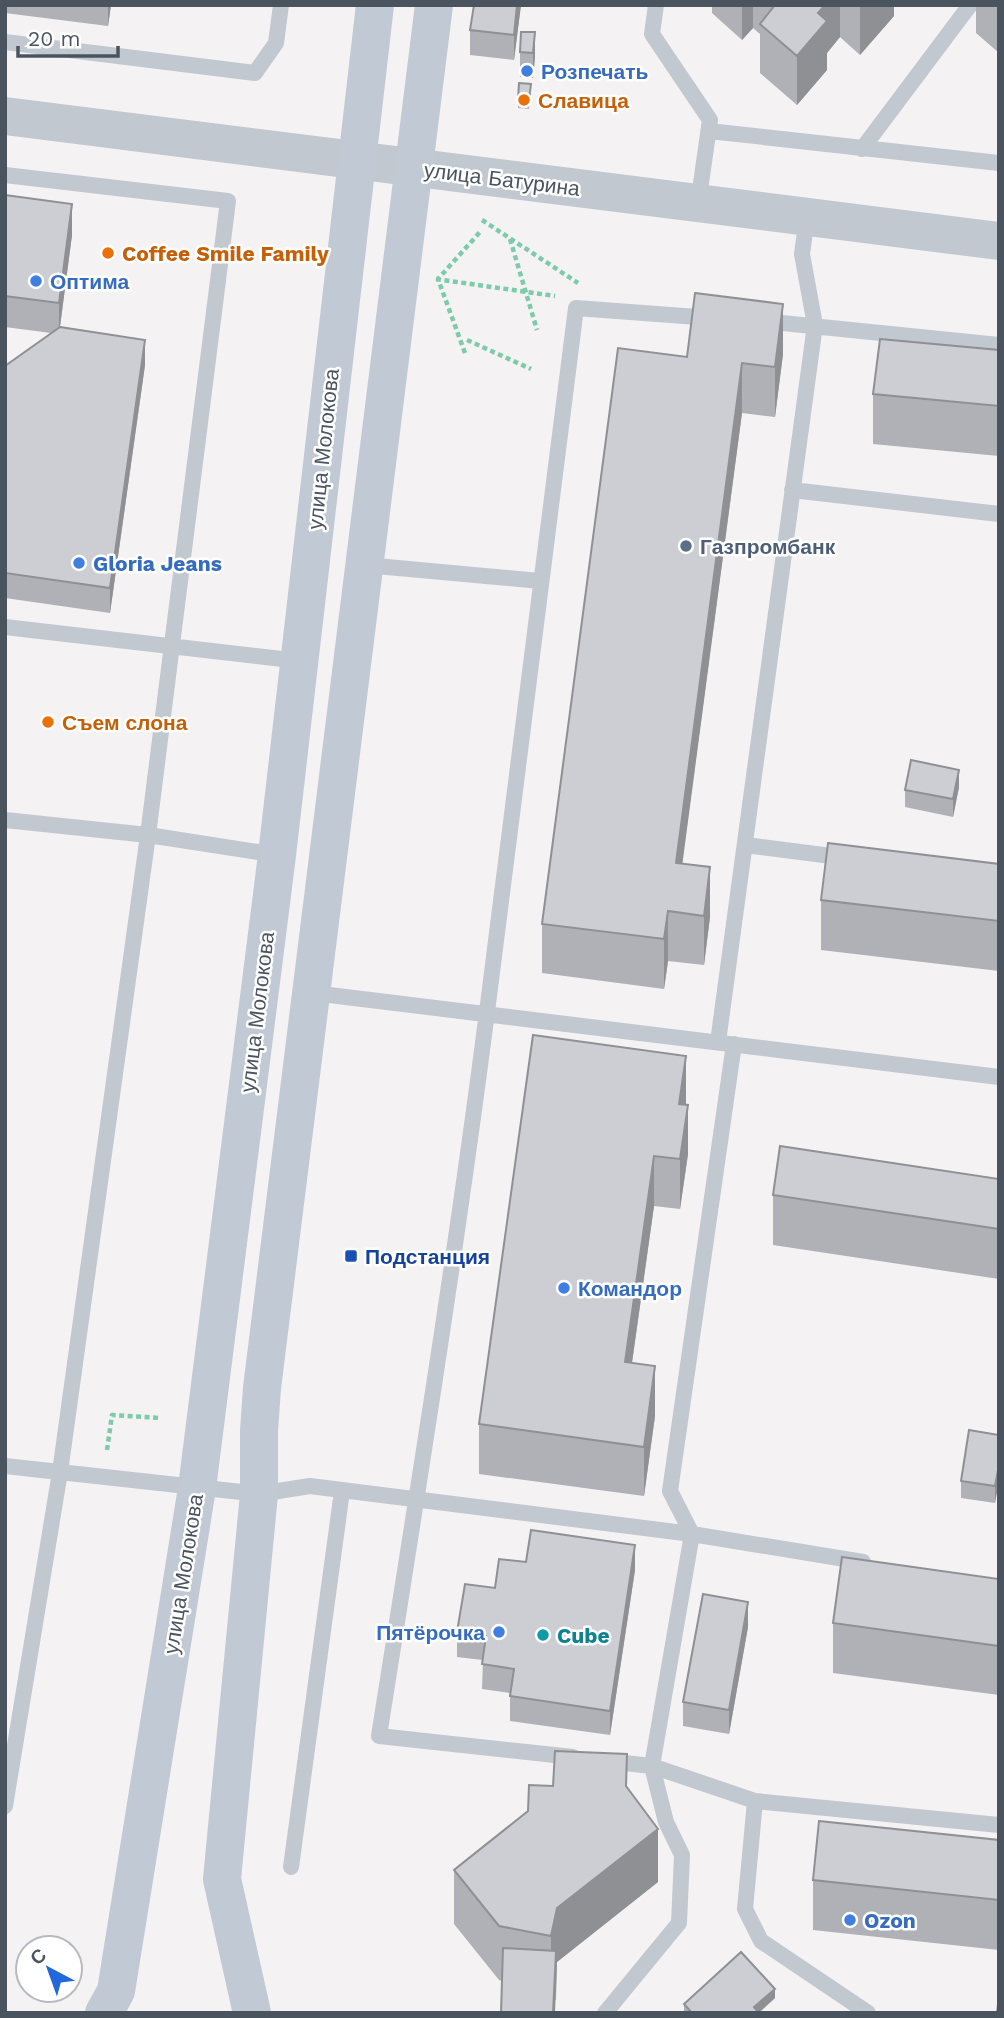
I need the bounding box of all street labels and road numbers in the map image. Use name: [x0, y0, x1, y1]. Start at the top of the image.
street label: улица Батурина: [423, 157, 582, 201]
street label: улица Молокова: [302, 367, 344, 531]
street label: улица Молокова: [235, 930, 279, 1094]
street label: улица Молокова: [158, 1492, 208, 1656]

